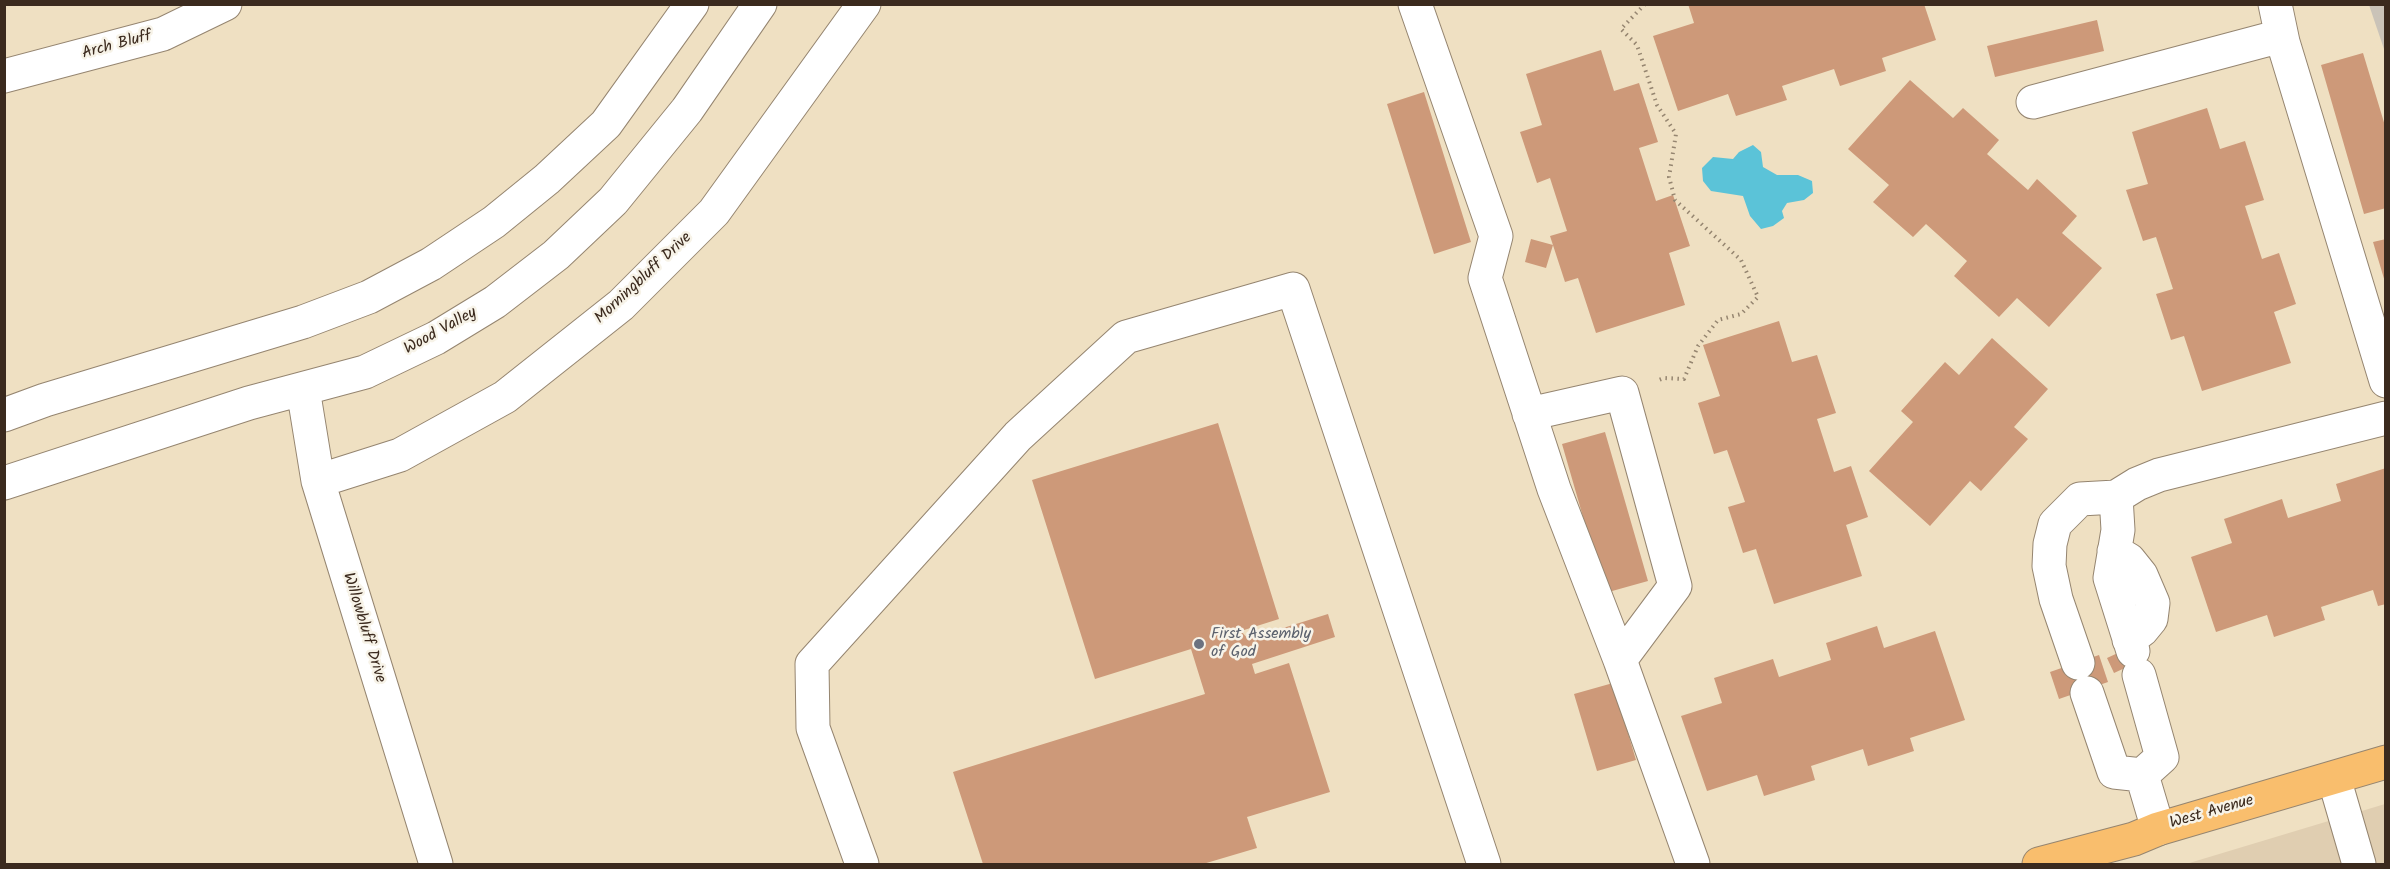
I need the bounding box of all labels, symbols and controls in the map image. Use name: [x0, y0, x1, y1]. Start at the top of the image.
street label: Arch Bluff: [80, 28, 154, 64]
street label: Morningbluff Drive: [592, 229, 696, 329]
street label: Wood Valley: [401, 304, 481, 360]
street label: Willowbluff Drive: [337, 571, 389, 685]
place label: First Assembly of God: [1211, 625, 1311, 663]
marker: First Assembly of God: [1192, 637, 1206, 651]
street label: West Avenue: [2168, 792, 2256, 834]

